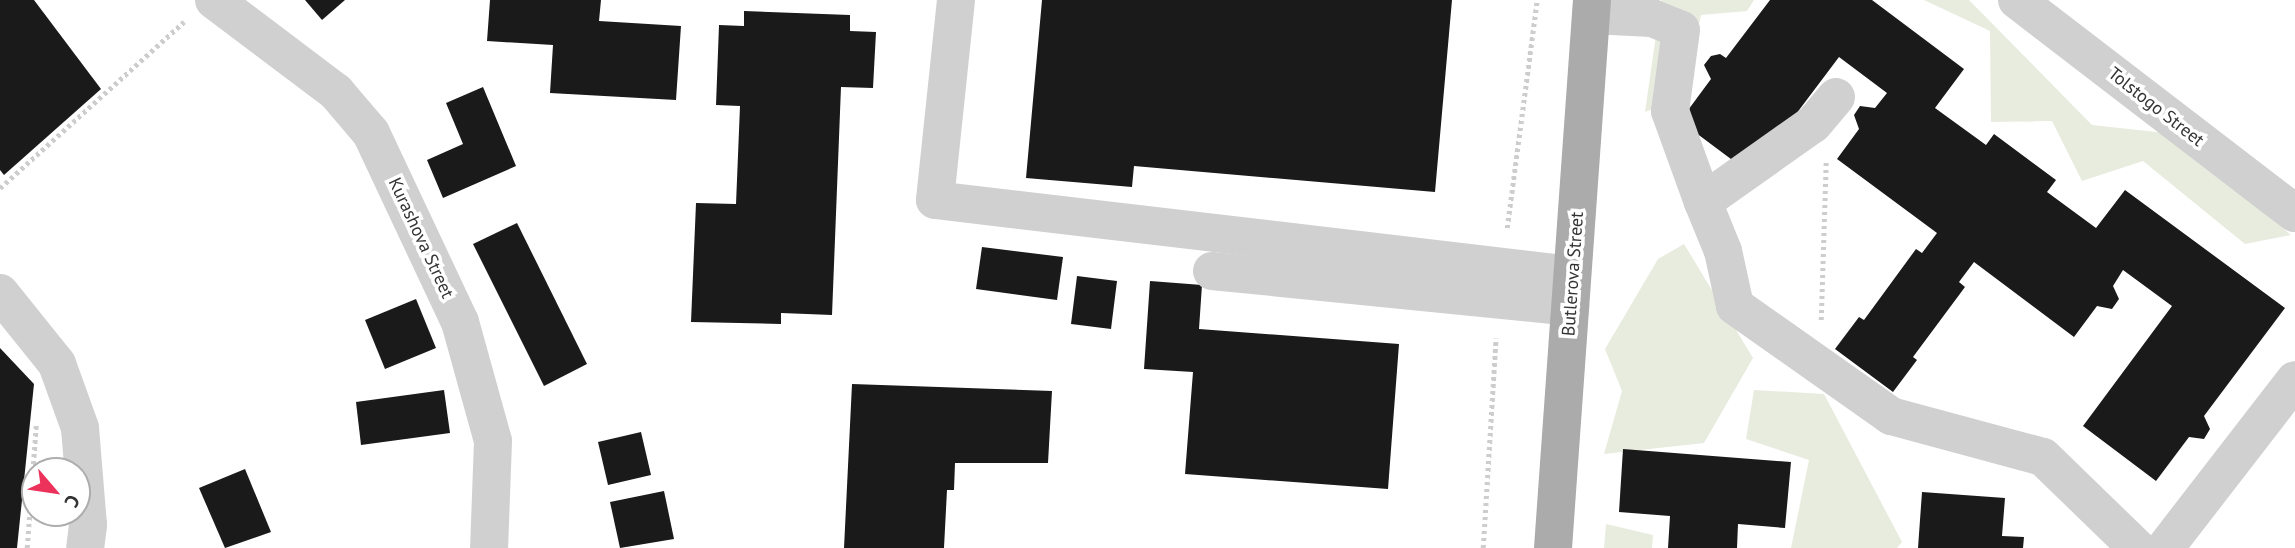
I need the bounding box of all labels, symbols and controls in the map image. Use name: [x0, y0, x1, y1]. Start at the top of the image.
street label: Tolstogo Street: [2104, 63, 2208, 151]
street label: Kurashova Street: [384, 174, 458, 302]
street label: Butlerova Street: [1558, 211, 1588, 337]
north arrow: [21, 457, 91, 527]
text: С: [60, 491, 86, 512]

